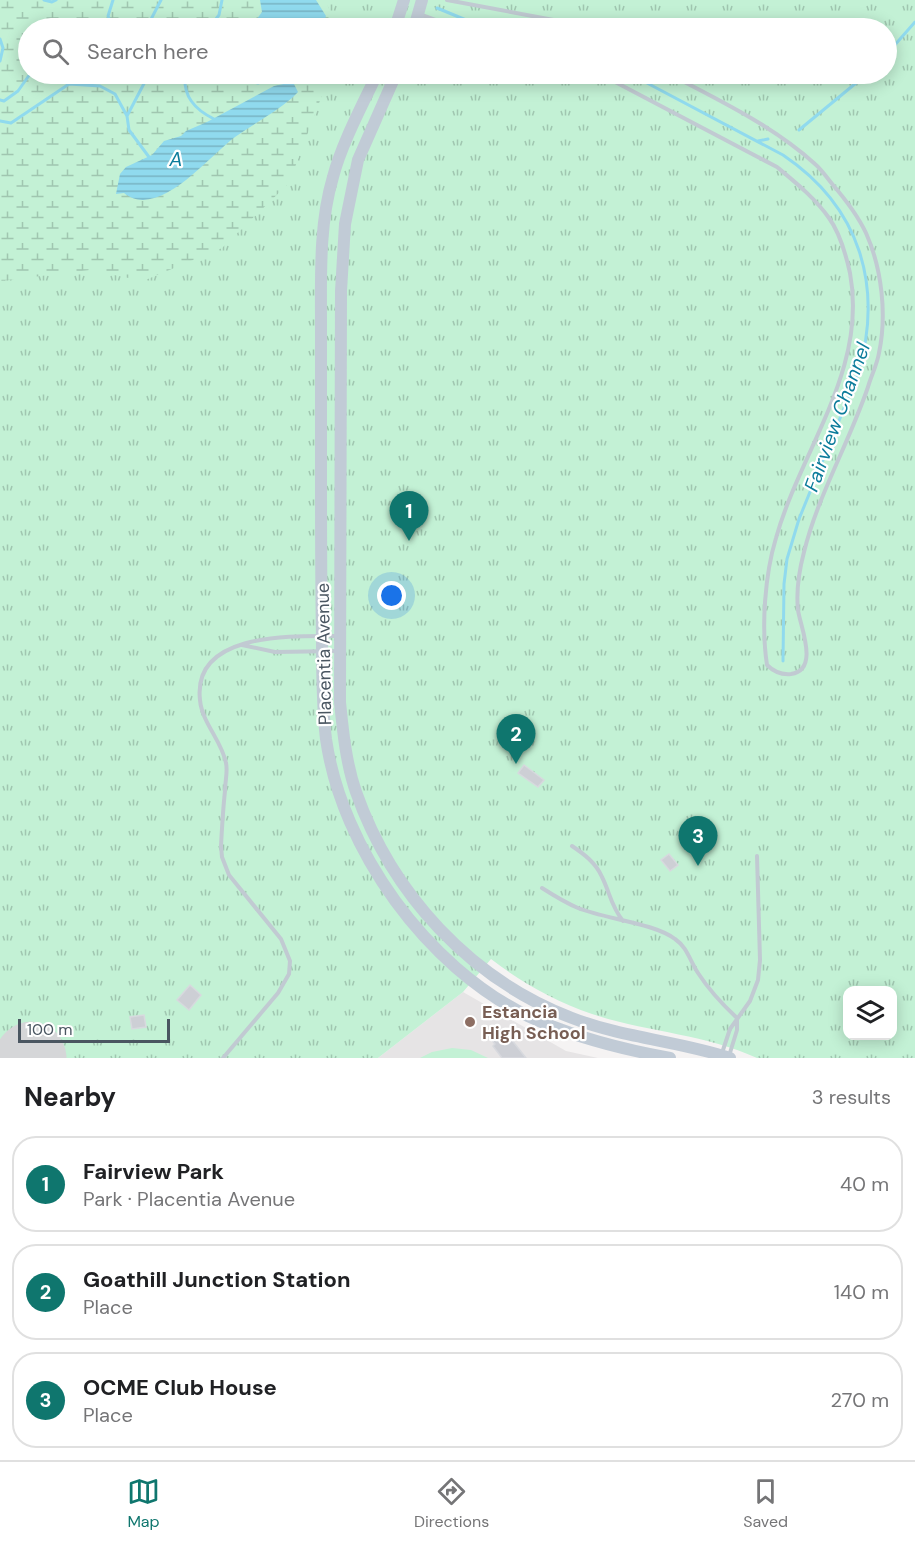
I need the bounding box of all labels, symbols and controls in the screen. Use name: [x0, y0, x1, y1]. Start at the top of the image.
search box: [18, 18, 897, 84]
icon: search: [39, 35, 72, 68]
text: Search here: [87, 37, 208, 66]
water label: A: [168, 146, 183, 172]
water label: Fairview Channel: [798, 338, 876, 495]
pin: 1: [390, 492, 428, 541]
your location: [377, 581, 406, 610]
street label: Placentia Avenue: [311, 583, 337, 725]
pin: 2: [496, 714, 536, 764]
pin: 3: [678, 816, 718, 866]
map controls: [843, 986, 897, 1040]
button: layers: [843, 986, 897, 1040]
place label: Estancia High School: [482, 1000, 586, 1045]
marker: Estancia High School: [463, 1015, 477, 1029]
scale bar: [18, 1016, 170, 1044]
text: 100 m: [27, 1019, 72, 1040]
text: Nearby: [24, 1080, 116, 1114]
text: 3 results: [812, 1084, 891, 1110]
text: Fairview Park: [83, 1157, 224, 1186]
text: 1: [42, 1171, 49, 1197]
text: 40 m: [840, 1171, 889, 1197]
text: Park · Placentia Avenue: [83, 1186, 295, 1212]
text: Goathill Junction Station: [83, 1265, 350, 1294]
text: 2: [40, 1279, 51, 1305]
text: 140 m: [834, 1279, 889, 1305]
text: Place: [83, 1294, 133, 1320]
text: OCME Club House: [83, 1373, 277, 1402]
text: 3: [39, 1387, 52, 1413]
text: 270 m: [831, 1387, 889, 1413]
text: Place: [83, 1402, 133, 1428]
tab: Map: [127, 1475, 160, 1532]
tab: Directions: [414, 1475, 489, 1532]
tab: Saved: [743, 1475, 788, 1532]

